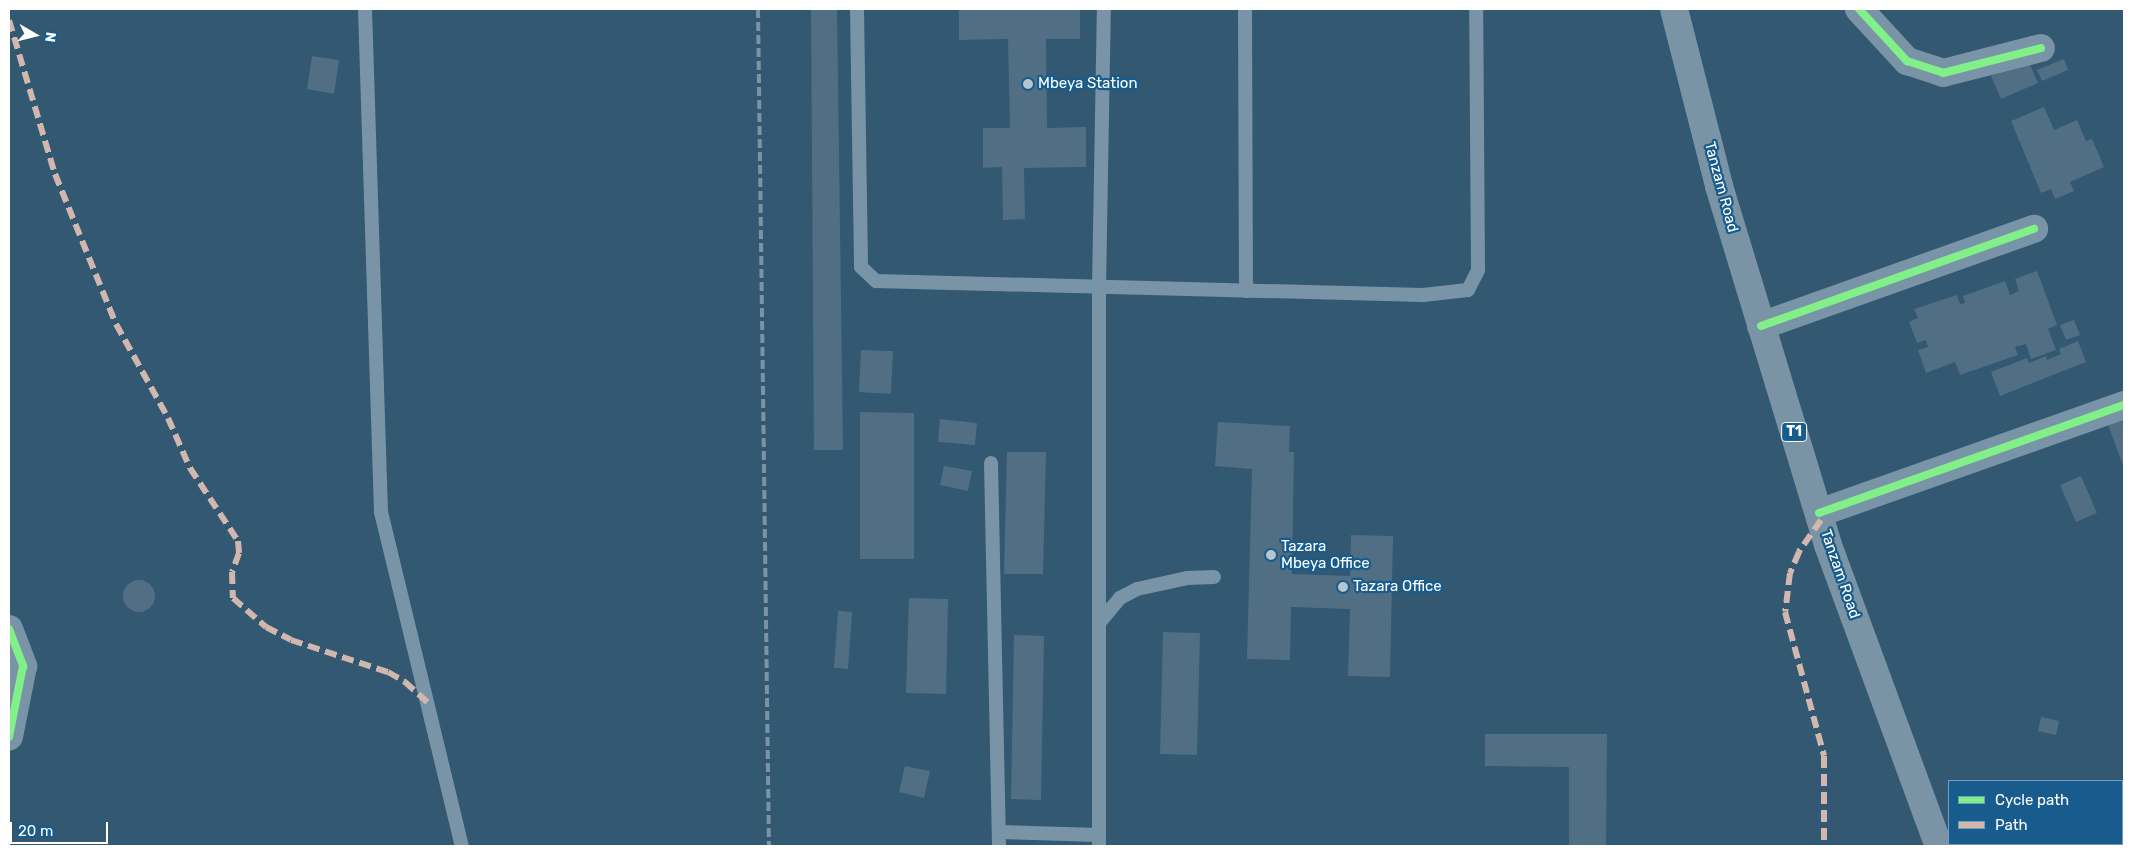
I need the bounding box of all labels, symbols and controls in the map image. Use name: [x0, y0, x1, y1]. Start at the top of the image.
north arrow: [10, 10, 60, 60]
text: N: [41, 31, 59, 43]
place label: Mbeya Station: [1038, 75, 1137, 93]
marker: Mbeya Station: [1022, 78, 1034, 90]
street label: Tanzam Road: [1700, 140, 1742, 234]
road number: T1: [1780, 421, 1808, 444]
street label: Tanzam Road: [1816, 527, 1864, 621]
place label: Tazara Mbeya Office: [1281, 537, 1370, 572]
marker: Tazara Mbeya Office: [1265, 549, 1277, 561]
place label: Tazara Office: [1353, 578, 1442, 596]
marker: Tazara Office: [1337, 581, 1349, 593]
legend: [1948, 780, 2123, 845]
text: Cycle path: [1995, 791, 2069, 809]
scale bar: [12, 812, 110, 844]
text: Path: [1995, 816, 2028, 834]
text: 20 m: [18, 822, 53, 840]

